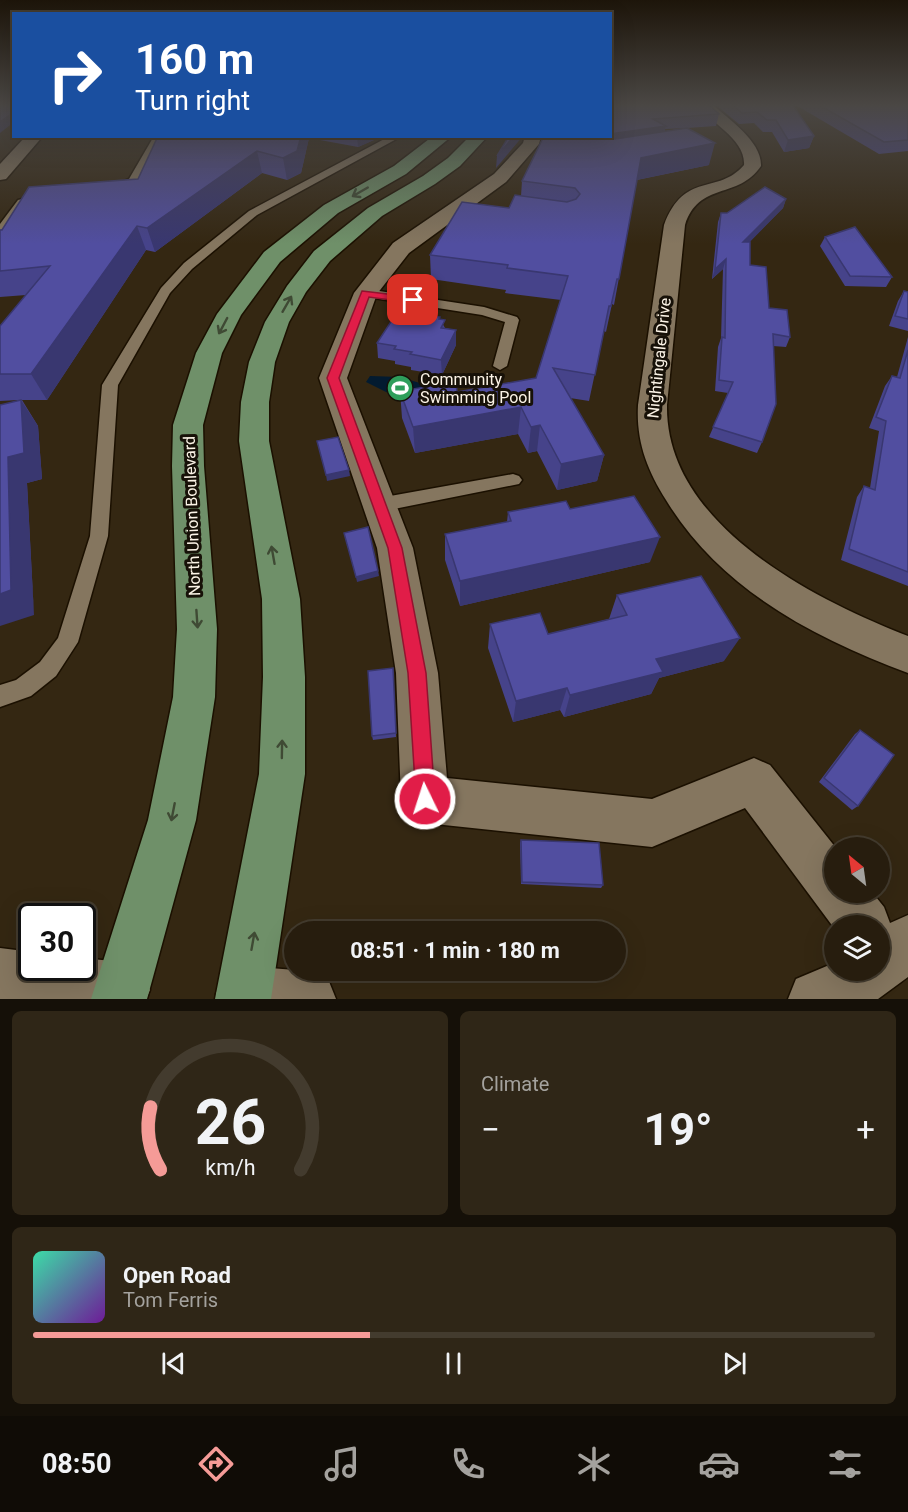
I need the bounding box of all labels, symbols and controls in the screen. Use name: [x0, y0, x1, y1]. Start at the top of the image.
text: 160 m: [135, 35, 254, 84]
icon: right: [36, 36, 114, 114]
text: Turn right: [135, 85, 250, 117]
one-way arrow: [352, 187, 370, 198]
pin: [387, 274, 438, 325]
icon: arrive: [396, 283, 429, 316]
one-way arrow: [281, 296, 293, 313]
street label: Nightingale Drive: [643, 297, 675, 419]
one-way arrow: [217, 317, 229, 334]
place label: Community Swimming Pool: [420, 370, 531, 407]
sports icon: Community Swimming Pool: [385, 373, 415, 403]
street label: North Union Boulevard: [180, 436, 204, 596]
one-way arrow: [267, 545, 278, 565]
one-way arrow: [191, 609, 202, 629]
one-way arrow: [277, 739, 288, 759]
position arrow: [393, 767, 457, 831]
one-way arrow: [167, 802, 178, 822]
north arrow: [824, 837, 890, 903]
map controls: [824, 837, 890, 981]
speed limit sign: 30: [18, 903, 96, 981]
button: layers: [824, 915, 890, 981]
one-way arrow: [248, 932, 259, 952]
text: 08:51 · 1 min · 180 m: [350, 938, 560, 963]
text: Climate: [481, 1072, 549, 1096]
text: 26: [194, 1086, 266, 1159]
text: 19°: [643, 1103, 713, 1156]
text: −: [481, 1110, 500, 1149]
text: +: [856, 1110, 875, 1149]
text: km/h: [205, 1155, 255, 1180]
text: Open Road: [123, 1263, 231, 1288]
text: Tom Ferris: [123, 1288, 218, 1312]
icon: previous: [157, 1347, 190, 1380]
icon: pause: [437, 1347, 470, 1380]
icon: next: [718, 1347, 751, 1380]
icon: directions: [195, 1443, 237, 1485]
icon: music: [321, 1443, 363, 1485]
icon: phone: [447, 1443, 489, 1485]
icon: climate: [573, 1443, 615, 1485]
icon: car: [698, 1443, 740, 1485]
icon: filters: [824, 1443, 866, 1485]
text: 08:50: [42, 1448, 111, 1480]

